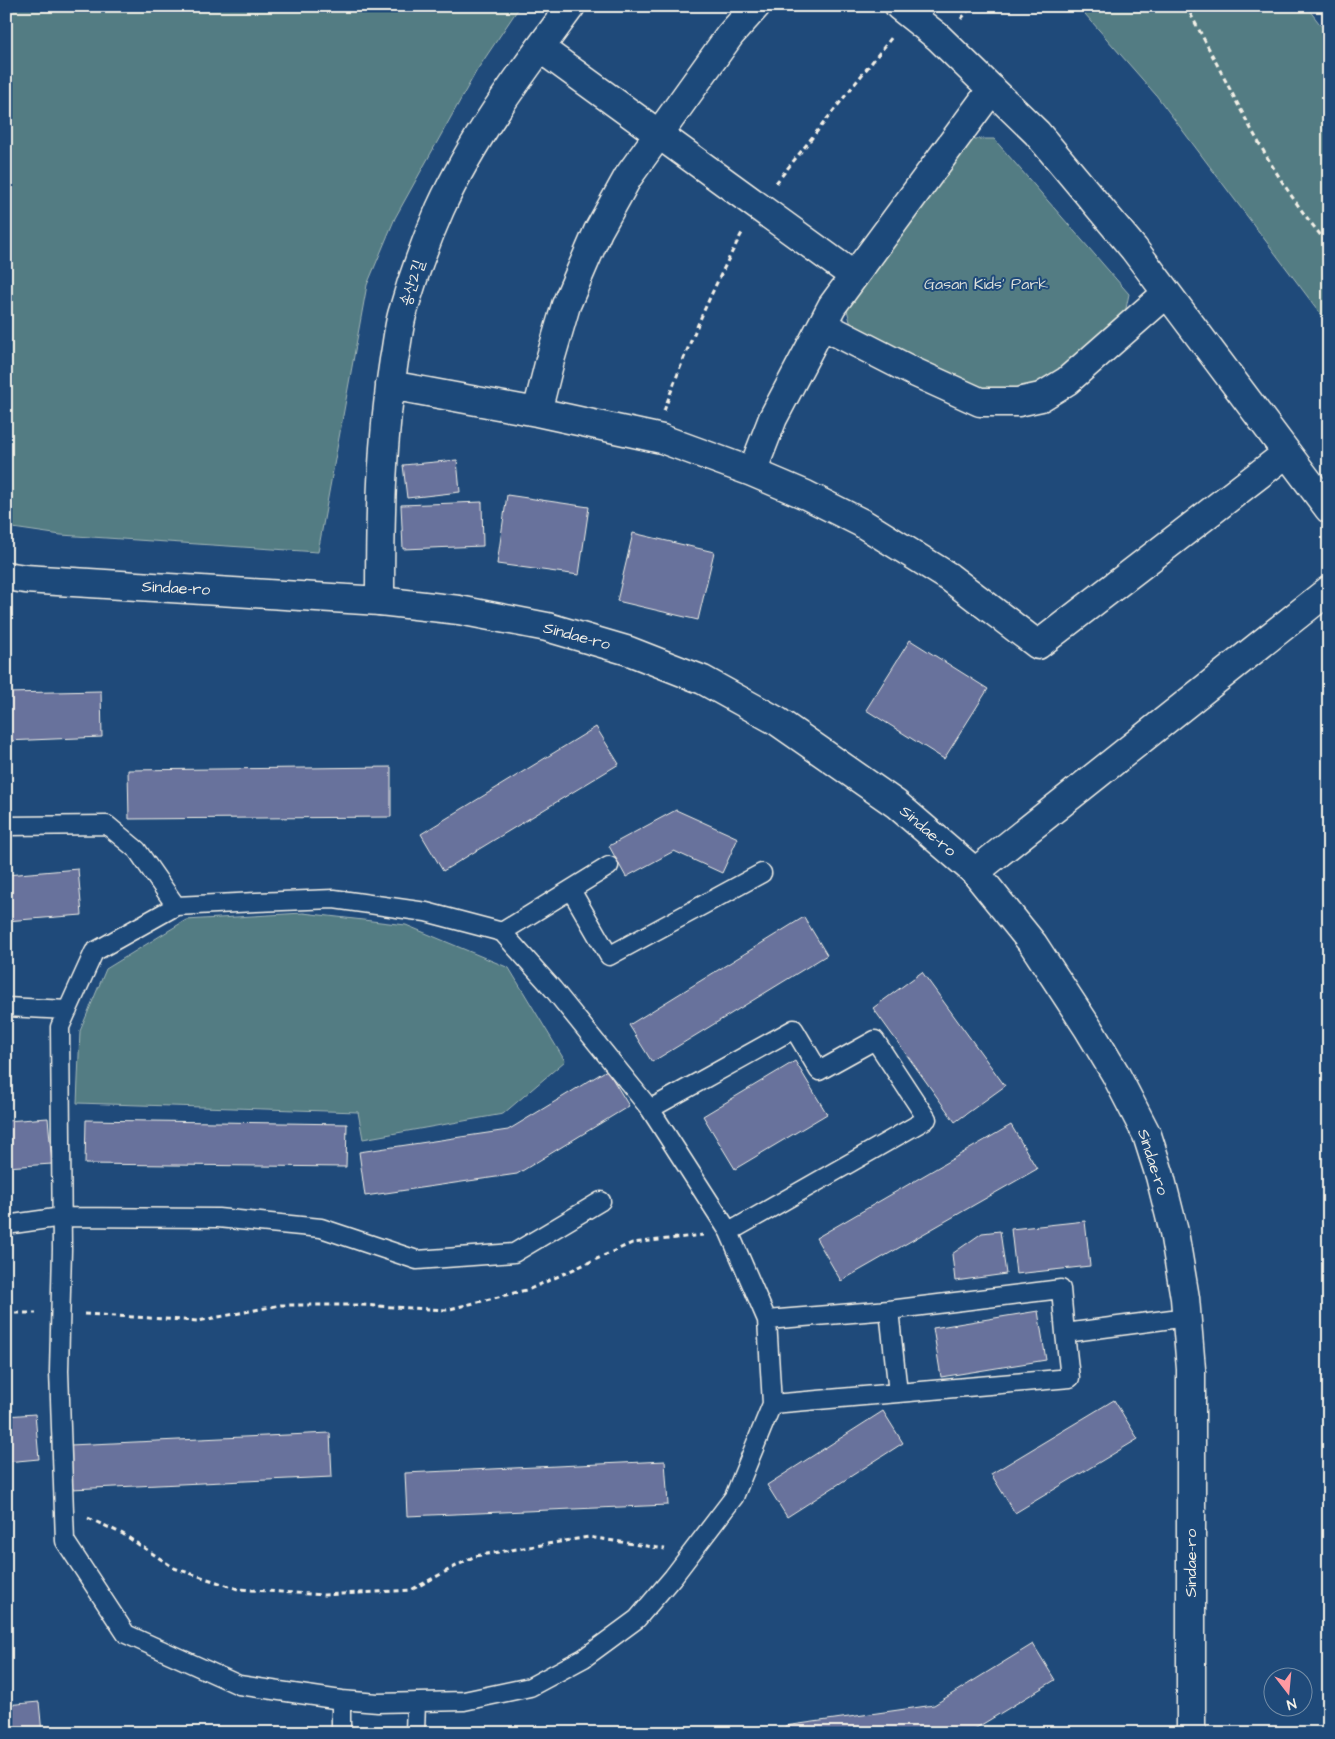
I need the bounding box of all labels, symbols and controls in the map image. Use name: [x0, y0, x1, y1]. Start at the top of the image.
street label: 송산2길: [394, 257, 430, 309]
park label: Gasan Kids' Park: [924, 273, 1048, 295]
street label: Sindae-ro: [141, 575, 211, 601]
street label: Sindae-ro: [541, 617, 613, 655]
street label: Sindae-ro: [895, 800, 961, 862]
street label: Sindae-ro: [1132, 1126, 1174, 1198]
street label: Sindae-ro: [1180, 1529, 1202, 1597]
north arrow: [1262, 1666, 1312, 1716]
text: N: [1284, 1693, 1298, 1714]

